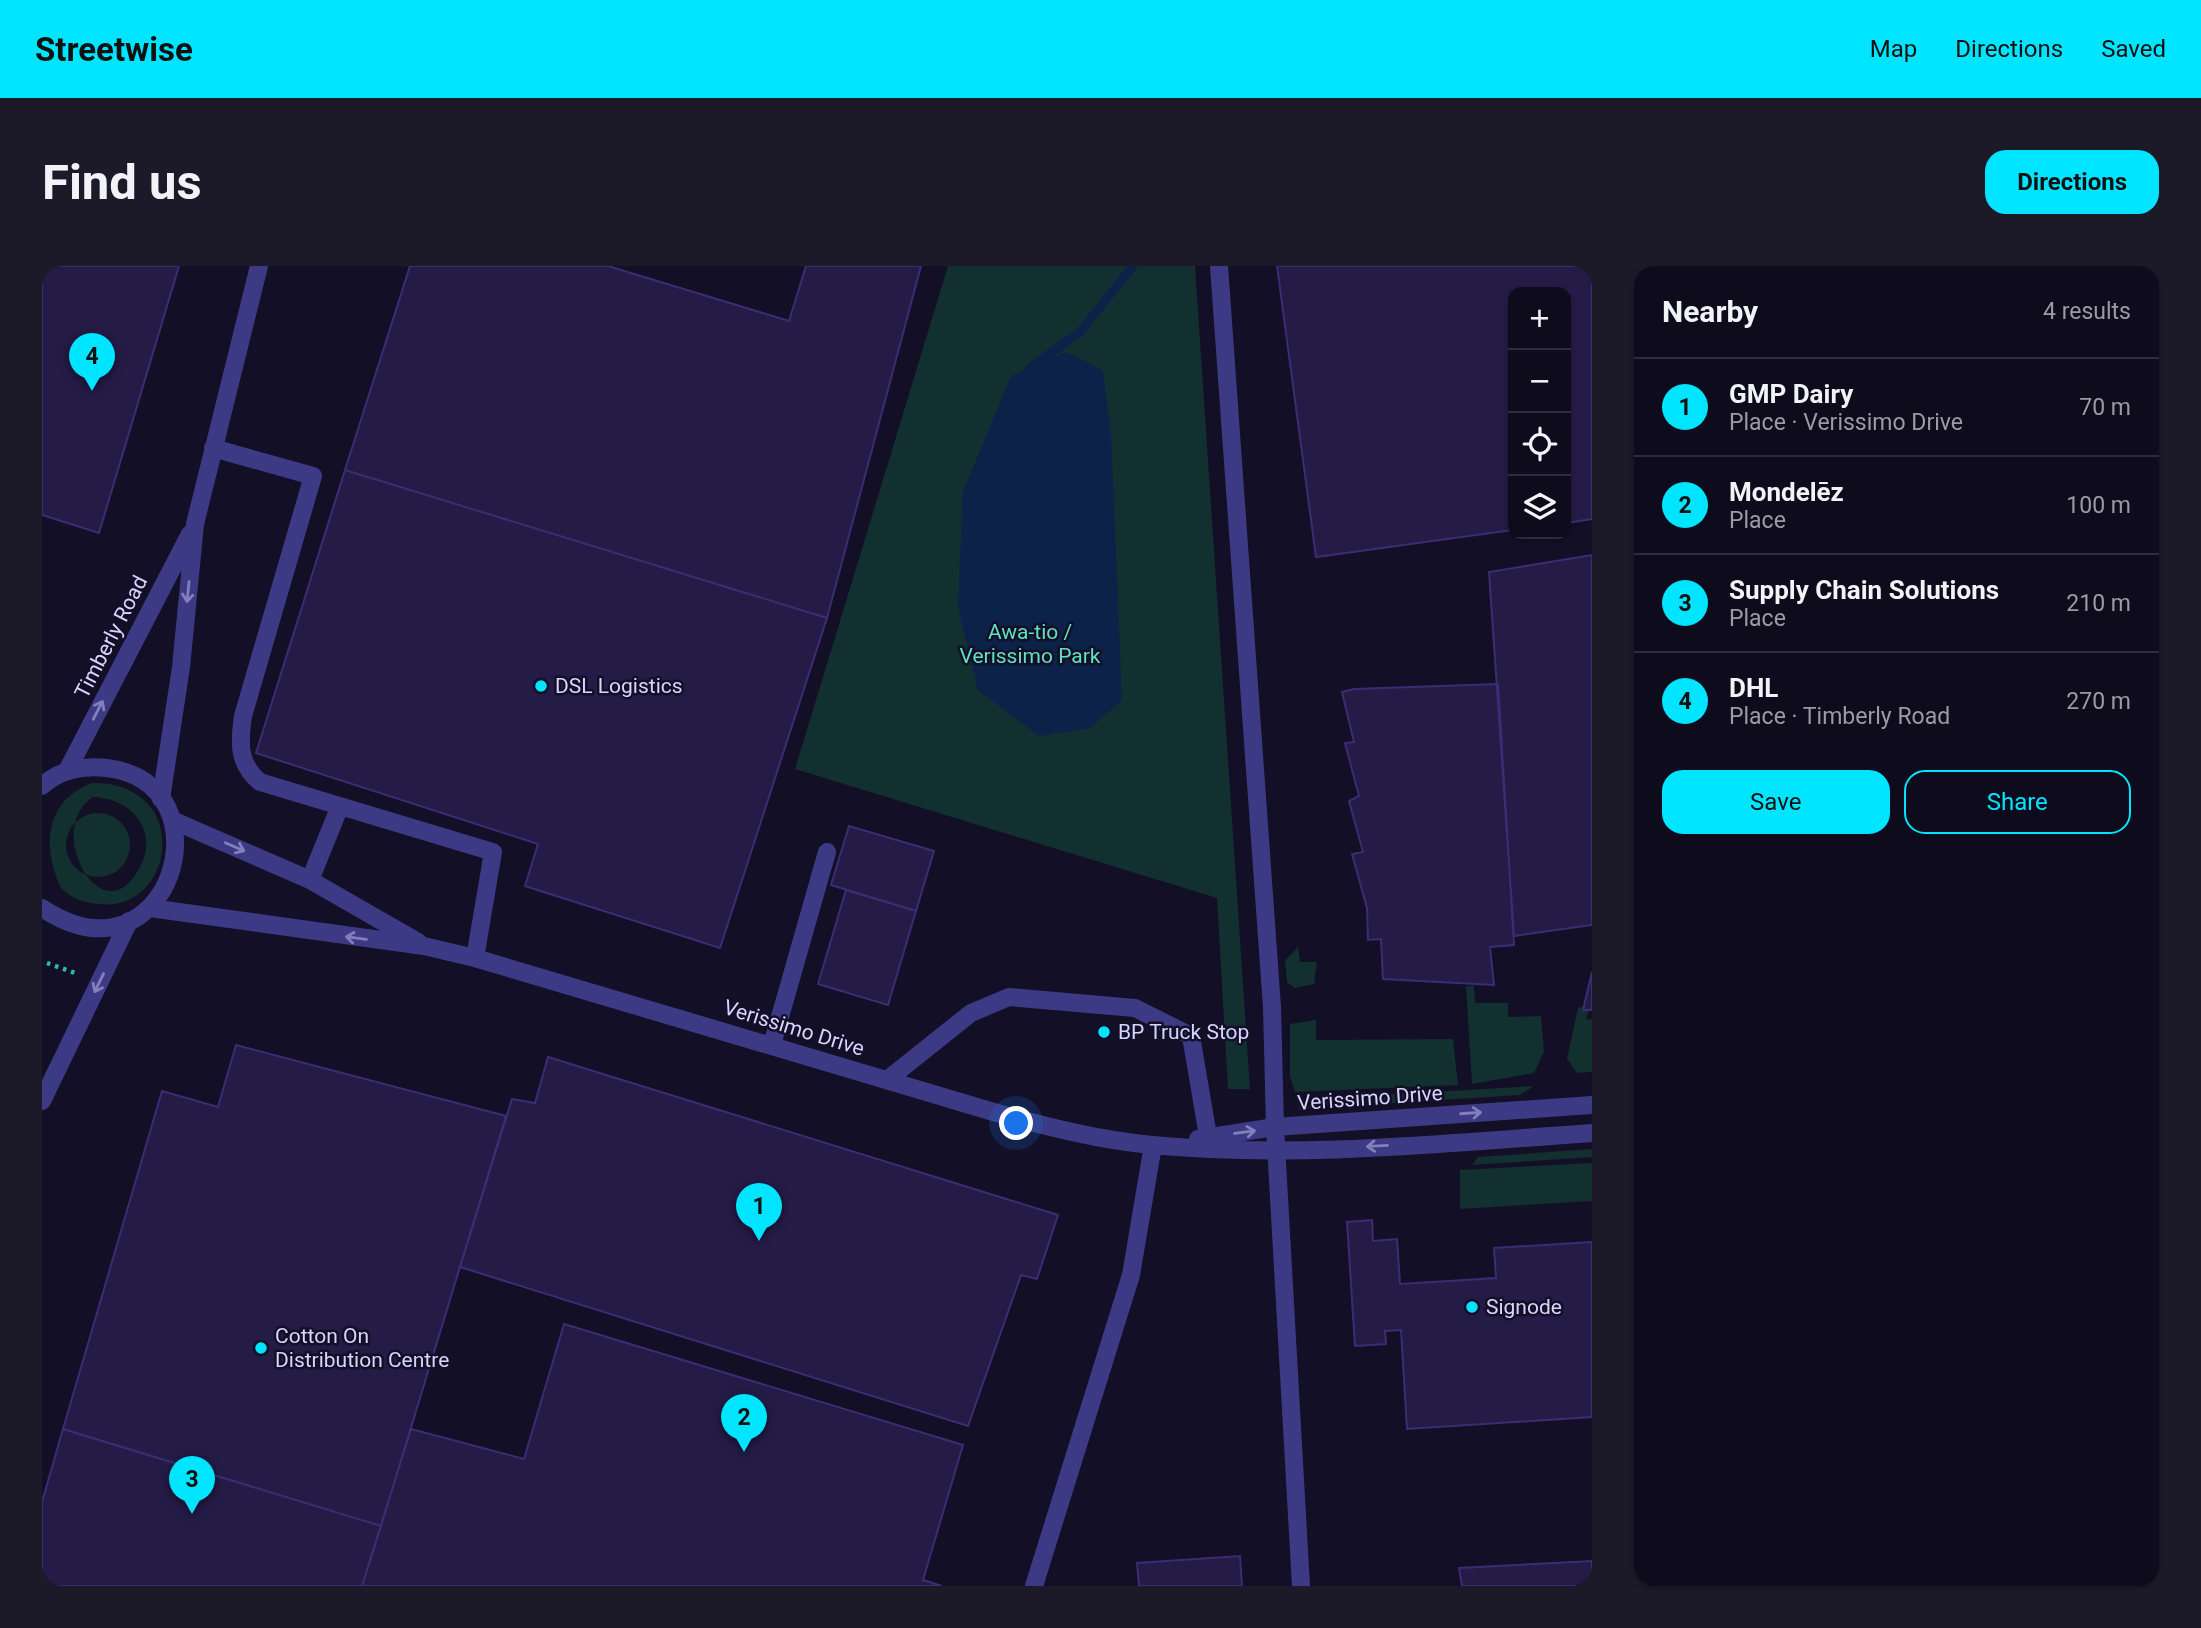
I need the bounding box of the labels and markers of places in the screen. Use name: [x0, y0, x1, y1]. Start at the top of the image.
pin: 4: [69, 333, 115, 391]
place label: DSL Logistics: [555, 674, 683, 698]
marker: DSL Logistics: [533, 678, 549, 694]
place label: BP Truck Stop: [1118, 1020, 1249, 1044]
marker: BP Truck Stop: [1096, 1024, 1112, 1040]
pin: 1: [736, 1183, 782, 1241]
place label: Signode: [1486, 1295, 1562, 1319]
marker: Signode: [1464, 1299, 1480, 1315]
place label: Cotton On Distribution Centre: [275, 1324, 449, 1372]
marker: Cotton On Distribution Centre: [253, 1340, 269, 1356]
pin: 2: [721, 1394, 767, 1452]
pin: 3: [169, 1456, 215, 1514]

